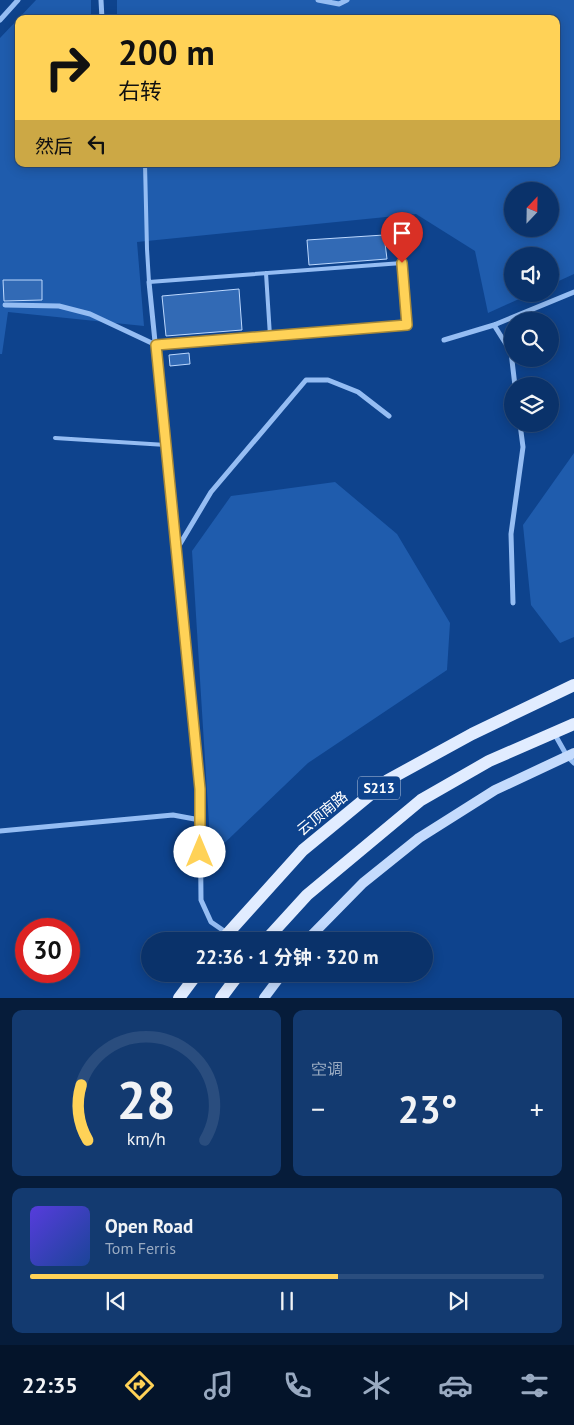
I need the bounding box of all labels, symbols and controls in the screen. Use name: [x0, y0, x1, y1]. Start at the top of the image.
text: 200 m: [118, 29, 215, 75]
icon: right: [35, 35, 100, 100]
text: 右转: [118, 77, 162, 105]
icon: left: [83, 130, 111, 158]
text: 然后: [35, 134, 73, 158]
north arrow: [504, 182, 559, 238]
map controls: [504, 182, 559, 432]
pin: [381, 212, 423, 263]
icon: arrive: [388, 219, 416, 247]
button: sound: [504, 247, 559, 302]
button: search: [504, 312, 559, 367]
button: layers: [504, 377, 559, 432]
road number: S213: [358, 776, 400, 800]
street label: 云顶南路: [293, 787, 351, 839]
position arrow: [173, 825, 225, 877]
speed limit sign: 30: [15, 918, 80, 983]
text: 22:36 · 1 分钟 · 320 m: [195, 945, 379, 969]
text: 空调: [311, 1059, 343, 1079]
text: 28: [117, 1066, 176, 1133]
text: 23°: [398, 1084, 457, 1133]
text: −: [311, 1090, 325, 1127]
text: +: [530, 1090, 544, 1127]
text: km/h: [127, 1127, 166, 1150]
text: Open Road: [105, 1214, 193, 1238]
text: Tom Ferris: [105, 1238, 176, 1258]
icon: previous: [102, 1287, 130, 1315]
icon: pause: [273, 1287, 301, 1315]
icon: next: [444, 1287, 472, 1315]
icon: directions: [122, 1368, 157, 1403]
icon: music: [201, 1368, 236, 1403]
icon: phone: [280, 1368, 315, 1403]
icon: climate: [359, 1368, 394, 1403]
icon: car: [438, 1368, 473, 1403]
icon: filters: [517, 1368, 552, 1403]
text: 22:35: [22, 1371, 78, 1399]

